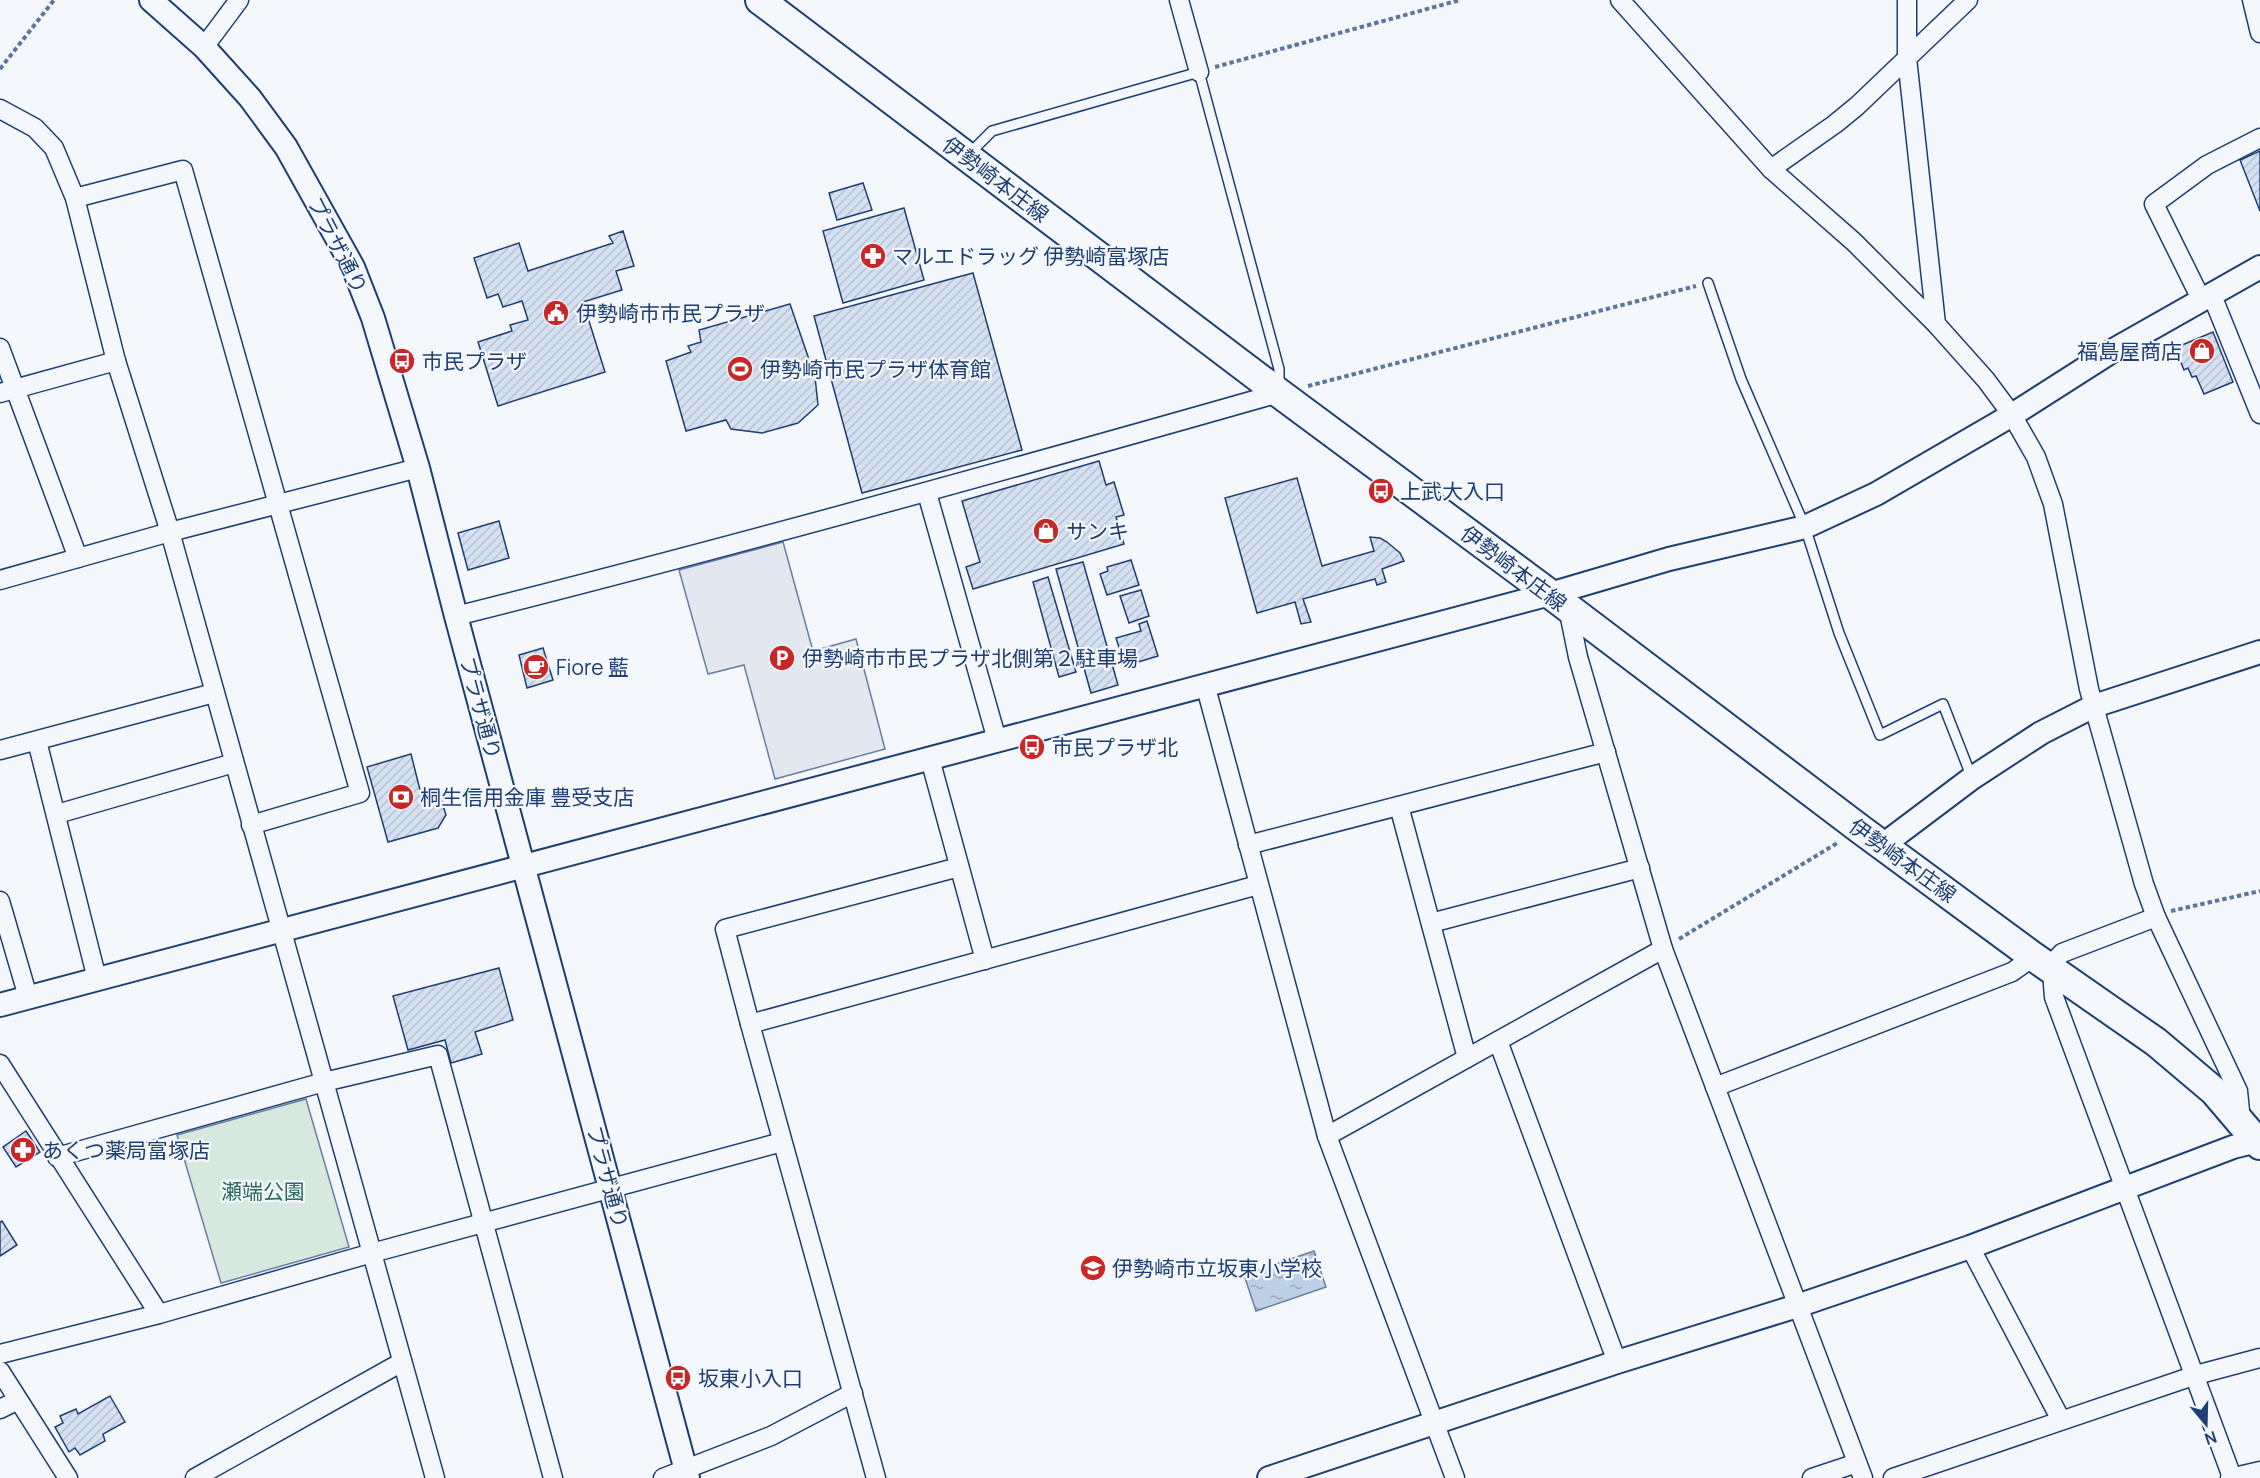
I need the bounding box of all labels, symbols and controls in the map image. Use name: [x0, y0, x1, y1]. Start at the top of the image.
street label: 伊勢崎本庄線: [937, 130, 1055, 228]
street label: プラザ通り: [302, 192, 374, 298]
pharmacy icon: マルエドラッグ 伊勢崎富塚店: [858, 241, 888, 271]
place label: マルエドラッグ 伊勢崎富塚店: [892, 242, 1169, 270]
public building icon: 伊勢崎市市民プラザ: [541, 298, 571, 328]
place label: 伊勢崎市市民プラザ: [576, 299, 765, 327]
shop icon: 福島屋商店: [2187, 336, 2217, 366]
place label: 福島屋商店: [2077, 337, 2182, 365]
bus stop icon: 市民プラザ: [387, 346, 417, 376]
place label: 市民プラザ: [422, 347, 527, 375]
sports icon: 伊勢崎市民プラザ体育館: [725, 354, 755, 384]
place label: 伊勢崎市民プラザ体育館: [760, 355, 991, 383]
bus stop icon: 上武大入口: [1366, 476, 1396, 506]
place label: 上武大入口: [1400, 477, 1505, 505]
shop icon: サンキ: [1031, 516, 1061, 546]
place label: サンキ: [1066, 517, 1129, 545]
street label: 伊勢崎本庄線: [1455, 519, 1573, 617]
parking icon: 伊勢崎市市民プラザ北側第２駐車場: [767, 643, 797, 673]
place label: 伊勢崎市市民プラザ北側第２駐車場: [802, 644, 1138, 672]
cafe icon: Fiore 藍: [521, 652, 551, 682]
place label: Fiore 藍: [556, 653, 629, 681]
street label: プラザ通り: [454, 654, 508, 762]
bus stop icon: 市民プラザ北: [1017, 732, 1047, 762]
place label: 市民プラザ北: [1052, 733, 1178, 761]
bank icon: 桐生信用金庫 豊受支店: [386, 782, 416, 812]
place label: 桐生信用金庫 豊受支店: [420, 783, 634, 811]
street label: 伊勢崎本庄線: [1844, 812, 1962, 908]
street label: プラザ通り: [581, 1123, 635, 1231]
pharmacy icon: あくつ薬局富塚店: [8, 1135, 38, 1165]
place label: あくつ薬局富塚店: [42, 1136, 210, 1164]
park label: 瀬端公園: [221, 1177, 305, 1205]
school or university icon: 伊勢崎市立坂東小学校: [1078, 1253, 1108, 1283]
place label: 伊勢崎市立坂東小学校: [1112, 1254, 1322, 1282]
bus stop icon: 坂東小入口: [663, 1363, 693, 1393]
place label: 坂東小入口: [698, 1364, 803, 1392]
north arrow: [2176, 1394, 2236, 1454]
text: N: [2202, 1426, 2220, 1450]

